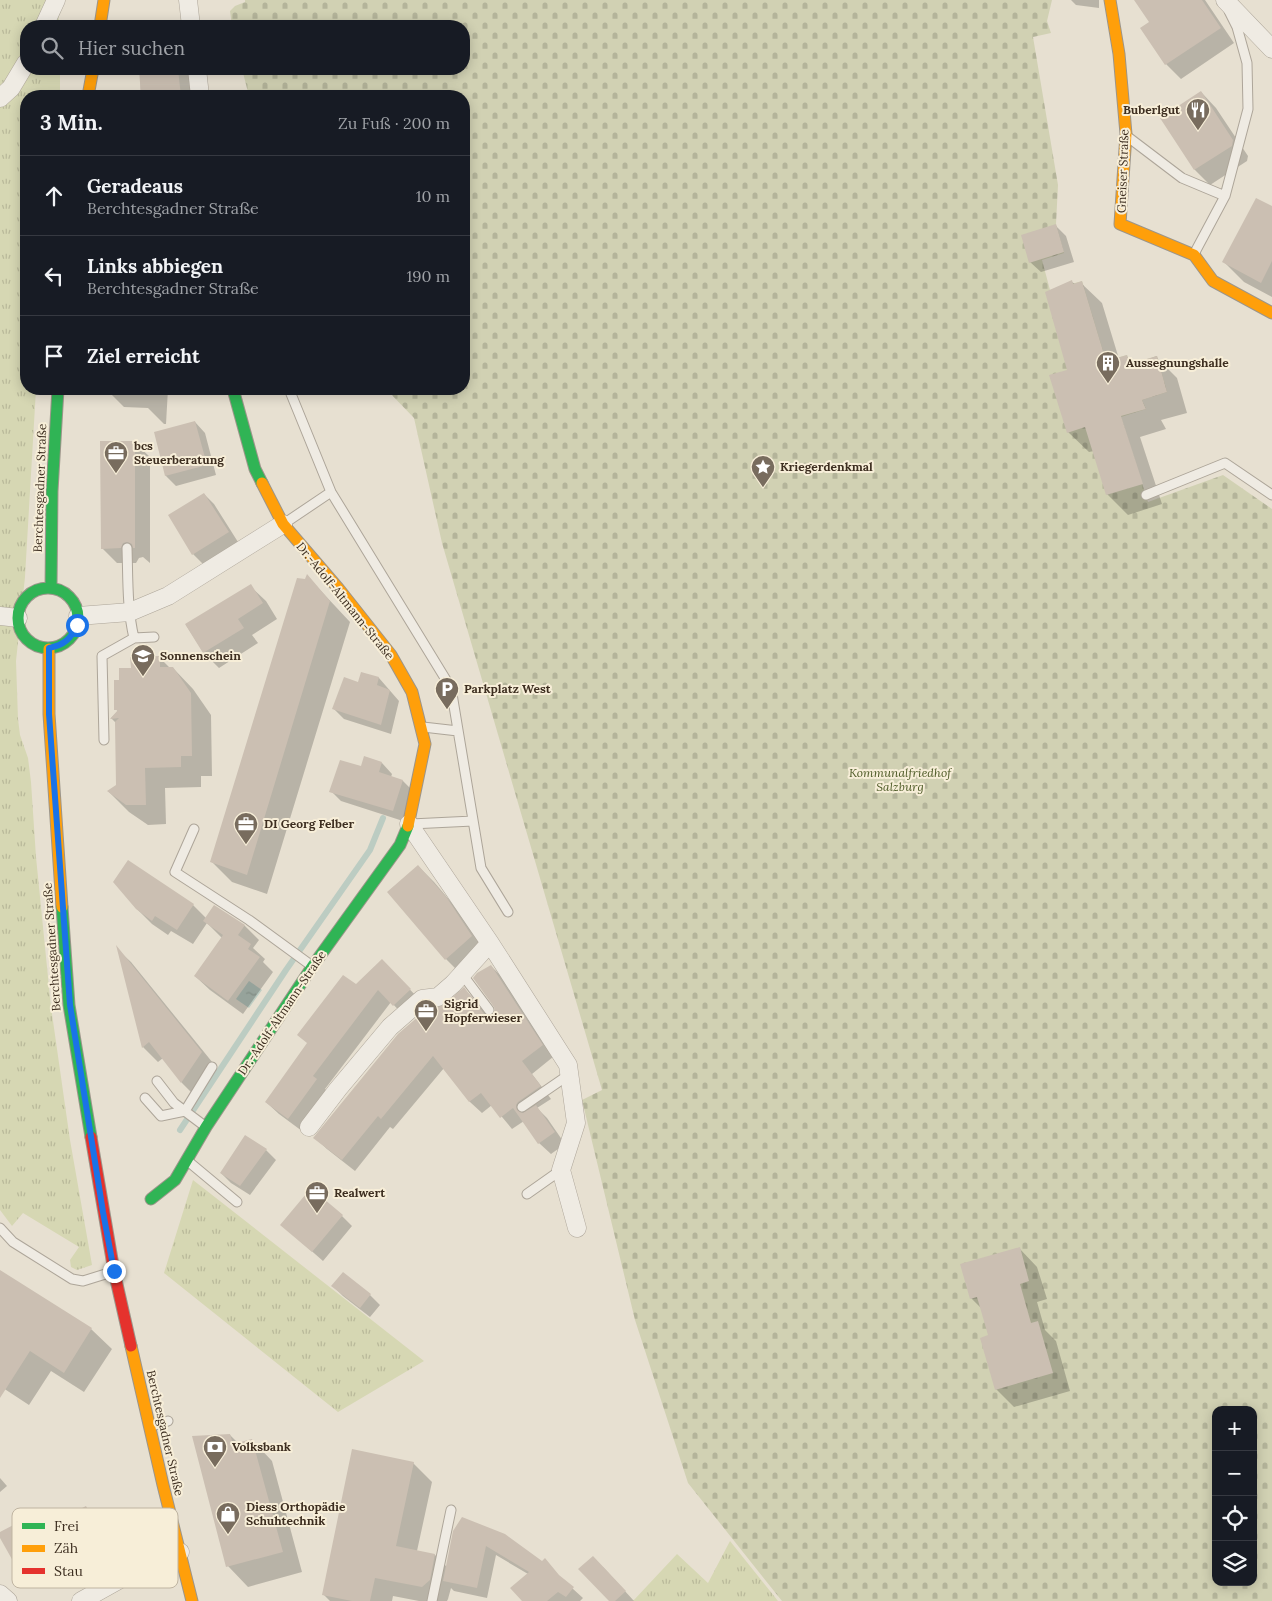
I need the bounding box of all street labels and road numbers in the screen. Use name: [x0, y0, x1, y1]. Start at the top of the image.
street label: Gneiser Straße: [1114, 128, 1131, 213]
street label: Berchtesgadner Straße: [30, 423, 49, 553]
street label: Dr.-Adolf-Altmann-Straße: [293, 539, 398, 663]
street label: Berchtesgadner Straße: [39, 882, 63, 1012]
street label: Dr.-Adolf-Altmann-Straße: [234, 947, 329, 1078]
street label: Berchtesgadner Straße: [144, 1368, 187, 1498]

